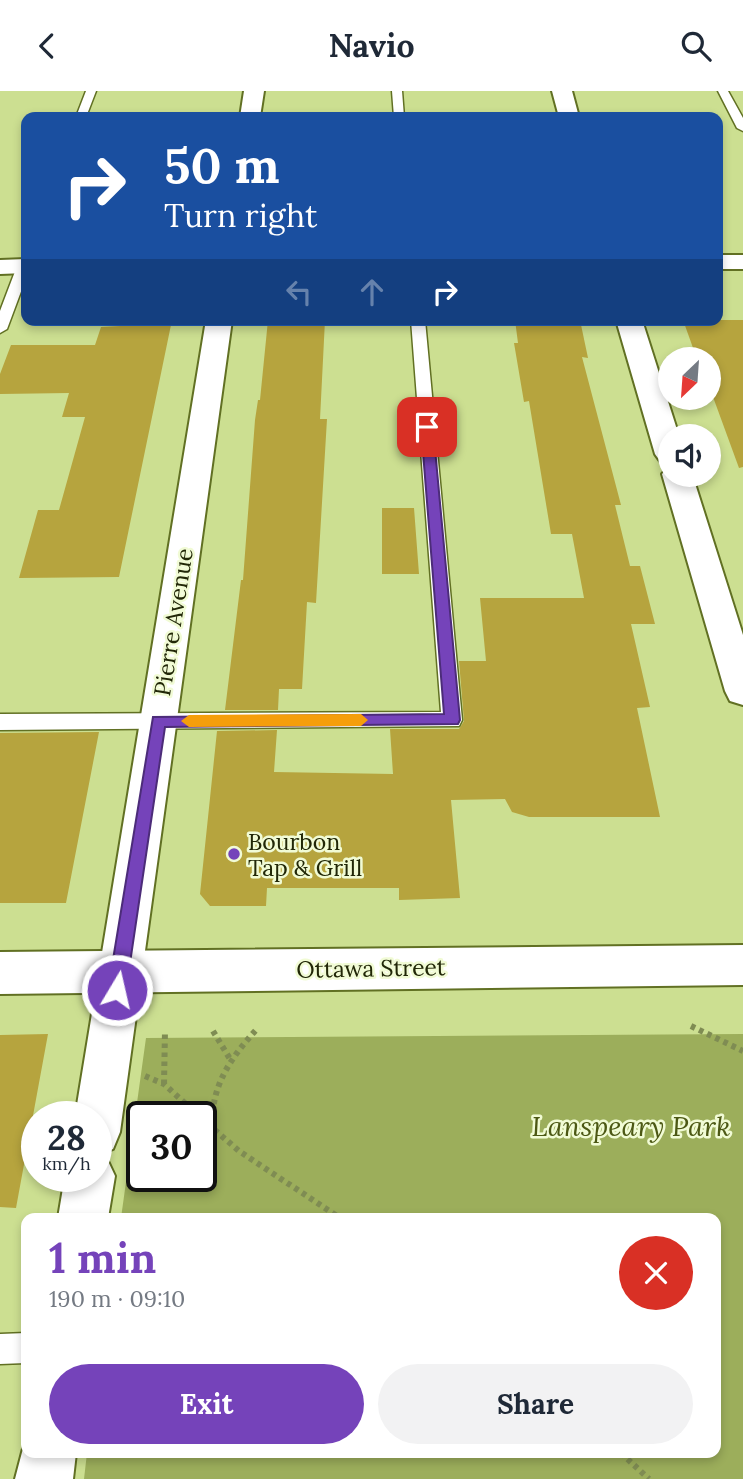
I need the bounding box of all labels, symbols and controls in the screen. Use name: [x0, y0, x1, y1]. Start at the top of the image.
text: Navio: [328, 25, 415, 66]
icon: back: [28, 27, 66, 65]
icon: search: [677, 27, 715, 65]
text: 50 m: [164, 134, 280, 196]
icon: right: [49, 140, 140, 231]
text: Turn right: [164, 195, 317, 236]
icon: left: [280, 273, 318, 311]
icon: ahead: [353, 273, 391, 311]
icon: right: [426, 273, 464, 311]
north arrow: [658, 347, 721, 409]
map controls: [658, 347, 721, 487]
pin: [397, 397, 457, 457]
icon: arrive: [408, 408, 446, 446]
button: sound: [658, 424, 721, 487]
street label: Pierre Avenue: [147, 546, 199, 698]
place label: Bourbon Tap & Grill: [248, 827, 362, 882]
marker: Bourbon Tap & Grill: [226, 846, 242, 862]
street label: Ottawa Street: [296, 952, 446, 984]
position arrow: [80, 953, 154, 1027]
speed limit sign: 30: [126, 1101, 217, 1192]
park label: Lanspeary Park: [532, 1108, 730, 1144]
text: 28: [47, 1115, 86, 1160]
text: km/h: [42, 1152, 91, 1175]
text: 1 min: [49, 1231, 156, 1285]
button: close: [619, 1236, 693, 1310]
text: 190 m · 09:10: [49, 1284, 185, 1313]
button: Exit: [49, 1364, 364, 1444]
button: Share: [378, 1364, 693, 1444]

